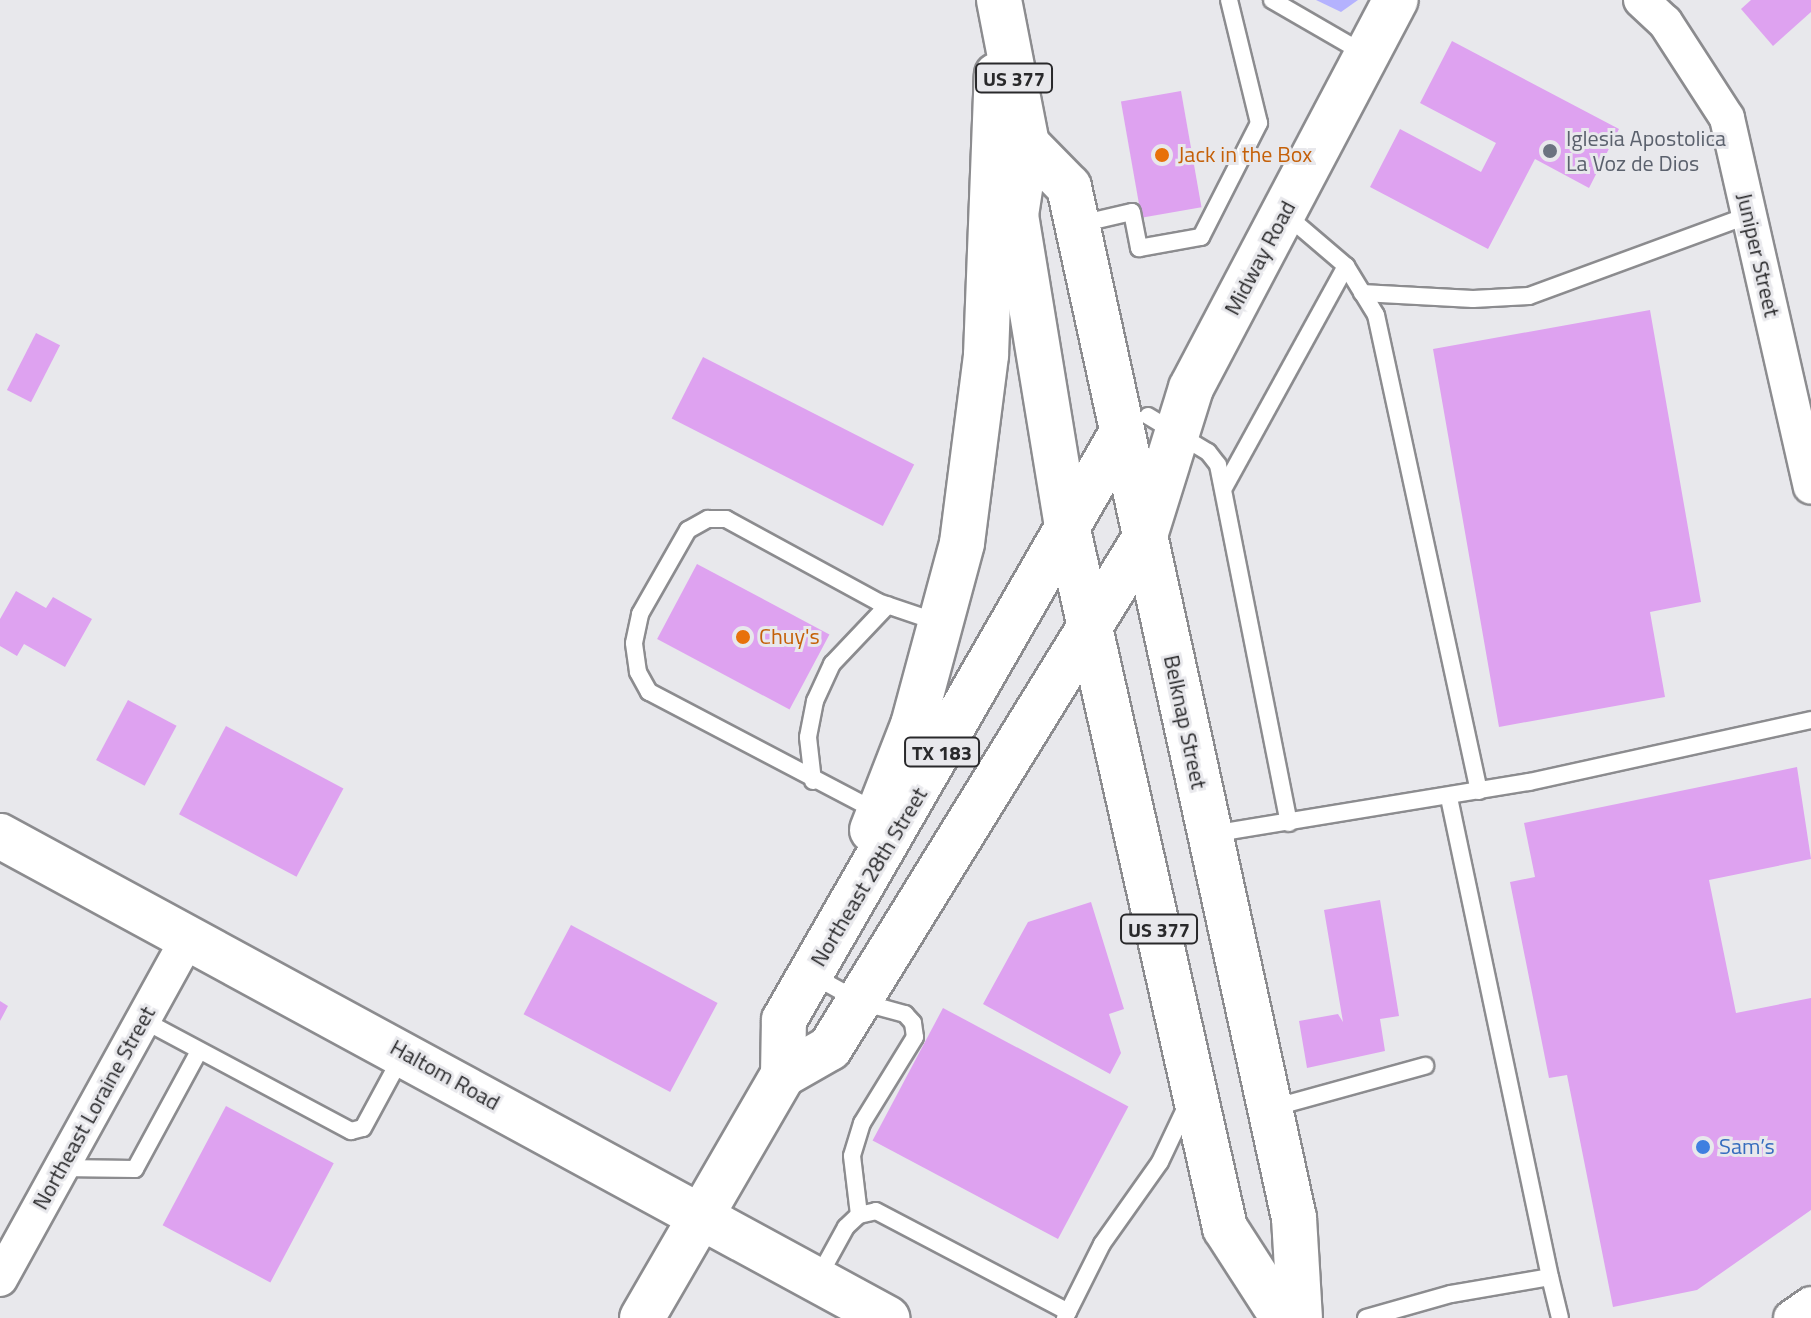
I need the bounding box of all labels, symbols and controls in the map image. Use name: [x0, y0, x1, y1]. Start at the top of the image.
road number: US 377: [974, 62, 1054, 94]
place label: Iglesia Apostolica La Voz de Dios: [1566, 125, 1726, 176]
place label: Jack in the Box: [1178, 142, 1312, 168]
marker: Iglesia Apostolica La Voz de Dios: [1541, 142, 1559, 160]
marker: Jack in the Box: [1153, 146, 1171, 164]
street label: Juniper Street: [1731, 190, 1785, 320]
street label: Midway Road: [1219, 196, 1301, 320]
place label: Chuy's: [759, 624, 820, 650]
marker: Chuy's: [734, 628, 752, 646]
street label: Belknap Street: [1158, 653, 1212, 791]
road number: TX 183: [904, 736, 980, 768]
street label: Northeast 28th Street: [805, 783, 933, 971]
road number: US 377: [1119, 913, 1199, 945]
street label: Northeast Loraine Street: [27, 1002, 161, 1214]
street label: Haltom Road: [386, 1034, 504, 1116]
place label: Sam’s: [1719, 1134, 1775, 1160]
marker: Sam’s: [1694, 1138, 1712, 1156]

